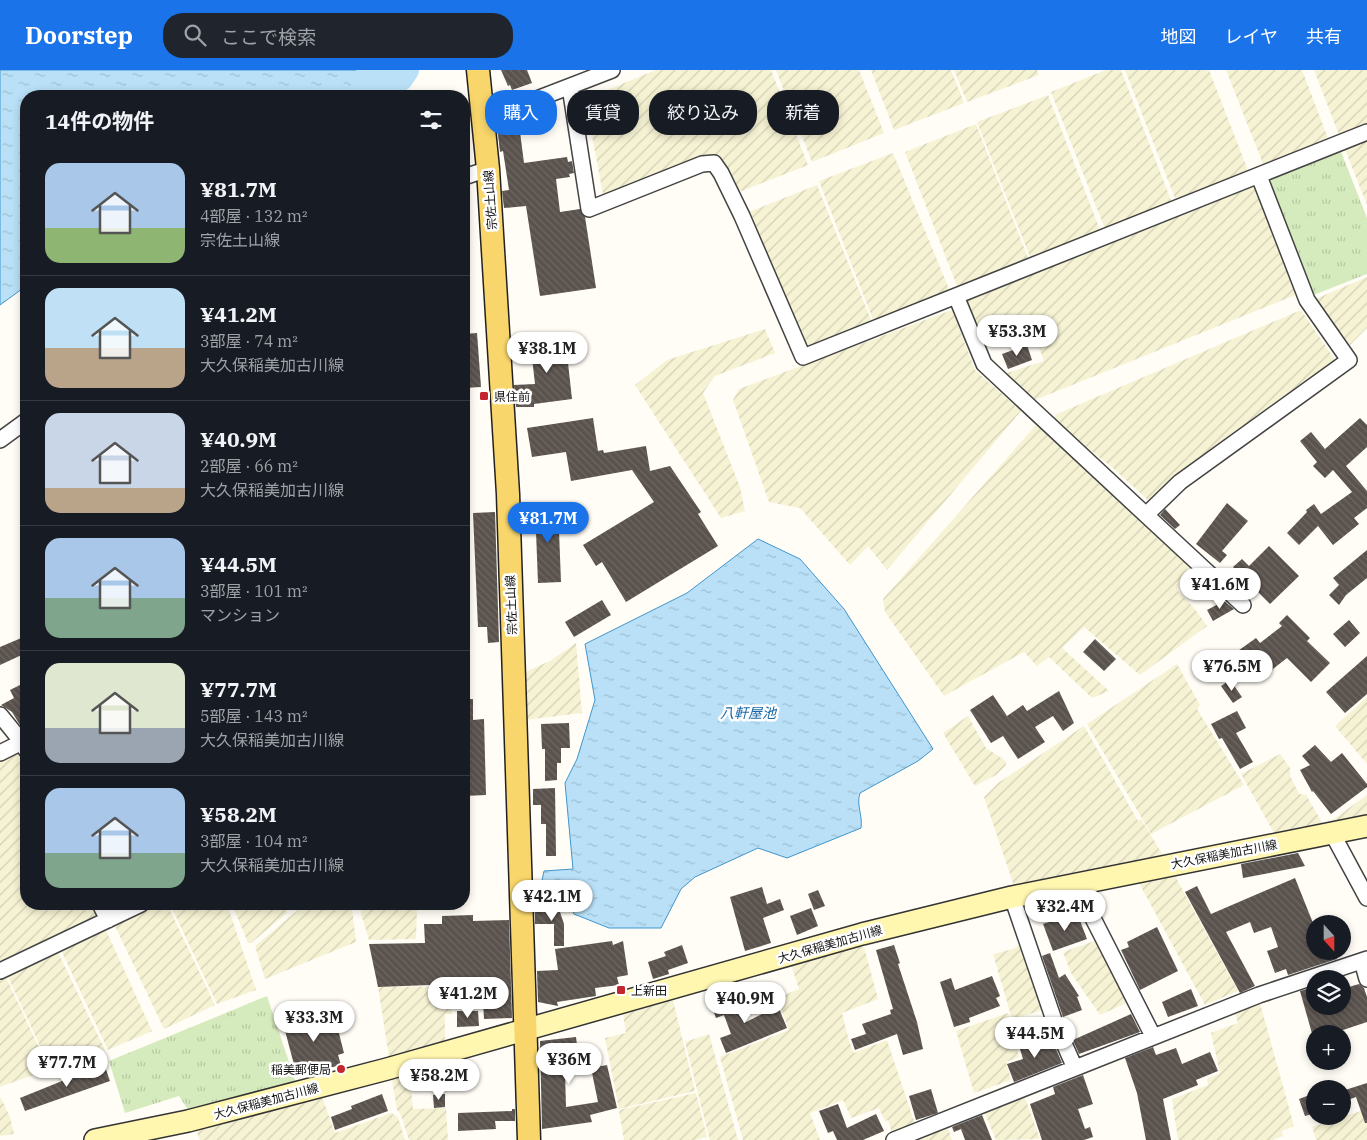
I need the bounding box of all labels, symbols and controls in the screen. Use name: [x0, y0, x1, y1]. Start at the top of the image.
search box: [163, 13, 513, 58]
text: Doorstep: [25, 19, 133, 51]
icon: search: [181, 21, 209, 49]
text: ここで検索: [221, 25, 316, 49]
text: 地図: [1161, 25, 1197, 48]
text: レイヤ: [1225, 25, 1278, 48]
text: 共有: [1306, 25, 1342, 48]
chip: 購入: [485, 90, 557, 135]
chip: 賃貸: [567, 90, 639, 135]
chip: 絞り込み: [649, 90, 757, 135]
chip: 新着: [767, 90, 839, 135]
icon: filters: [417, 106, 445, 134]
text: 14件の物件: [45, 107, 154, 135]
street label: 宗佐土山線: [480, 170, 500, 230]
text: ¥81.7M: [200, 175, 277, 203]
icon: home: [85, 183, 145, 243]
text: 4部屋 · 132 m²: [200, 206, 308, 226]
text: 宗佐土山線: [200, 230, 280, 250]
text: ¥41.2M: [200, 300, 277, 328]
icon: home: [85, 308, 145, 368]
pin: ¥53.3M: [976, 314, 1058, 357]
text: ¥53.3M: [988, 321, 1046, 341]
text: 3部屋 · 74 m²: [200, 331, 298, 351]
pin: ¥38.1M: [506, 332, 588, 374]
text: ¥38.1M: [518, 338, 576, 358]
text: 大久保稲美加古川線: [200, 355, 344, 375]
place label: 県住前: [494, 389, 530, 404]
marker: 県住前: [478, 390, 490, 402]
text: ¥40.9M: [200, 425, 277, 453]
icon: home: [85, 433, 145, 493]
text: 2部屋 · 66 m²: [200, 456, 298, 476]
text: 大久保稲美加古川線: [200, 480, 344, 500]
pin: ¥81.7M: [507, 502, 589, 544]
text: ¥81.7M: [519, 508, 577, 528]
text: ¥44.5M: [200, 550, 277, 578]
icon: home: [85, 558, 145, 618]
pin: ¥41.6M: [1179, 568, 1261, 610]
text: ¥41.6M: [1191, 574, 1249, 594]
street label: 宗佐土山線: [502, 575, 520, 635]
text: 3部屋 · 101 m²: [200, 581, 308, 601]
text: マンション: [200, 605, 280, 625]
pin: ¥76.5M: [1191, 650, 1273, 692]
text: ¥76.5M: [1203, 656, 1261, 676]
text: ¥77.7M: [200, 675, 277, 703]
icon: home: [85, 683, 145, 743]
water label: 八軒屋池: [720, 704, 778, 722]
text: 5部屋 · 143 m²: [200, 706, 308, 726]
text: 大久保稲美加古川線: [200, 730, 344, 750]
text: ¥58.2M: [200, 800, 277, 828]
icon: home: [85, 808, 145, 868]
text: 3部屋 · 104 m²: [200, 831, 308, 851]
street label: 大久保稲美加古川線: [1170, 836, 1278, 872]
text: 大久保稲美加古川線: [200, 855, 344, 875]
pin: ¥42.1M: [511, 880, 593, 922]
text: ¥42.1M: [523, 886, 581, 906]
pin: ¥32.4M: [1024, 890, 1106, 932]
text: ¥32.4M: [1036, 896, 1094, 916]
north arrow: [1306, 915, 1351, 960]
map controls: [1306, 915, 1351, 1125]
street label: 大久保稲美加古川線: [776, 922, 884, 966]
button: layers: [1306, 970, 1351, 1015]
pin: ¥41.2M: [427, 976, 509, 1019]
pin: ¥40.9M: [704, 982, 786, 1024]
text: ¥41.2M: [439, 983, 497, 1003]
place label: 上新田: [631, 983, 667, 998]
marker: 上新田: [615, 984, 627, 996]
text: ¥40.9M: [716, 988, 774, 1008]
pin: ¥33.3M: [273, 1000, 355, 1043]
text: ¥33.3M: [285, 1007, 343, 1027]
pin: ¥44.5M: [994, 1016, 1076, 1059]
text: ¥44.5M: [1006, 1023, 1064, 1043]
button: +: [1306, 1025, 1351, 1070]
pin: ¥36M: [539, 1042, 599, 1085]
pin: ¥77.7M: [26, 1046, 108, 1088]
text: ¥36M: [547, 1049, 591, 1069]
text: ¥77.7M: [38, 1052, 96, 1072]
pin: ¥58.2M: [398, 1058, 480, 1101]
place label: 稲美郵便局: [271, 1062, 331, 1077]
marker: 稲美郵便局: [335, 1063, 347, 1075]
text: ¥58.2M: [410, 1065, 468, 1085]
street label: 大久保稲美加古川線: [212, 1080, 320, 1122]
button: −: [1306, 1080, 1351, 1125]

